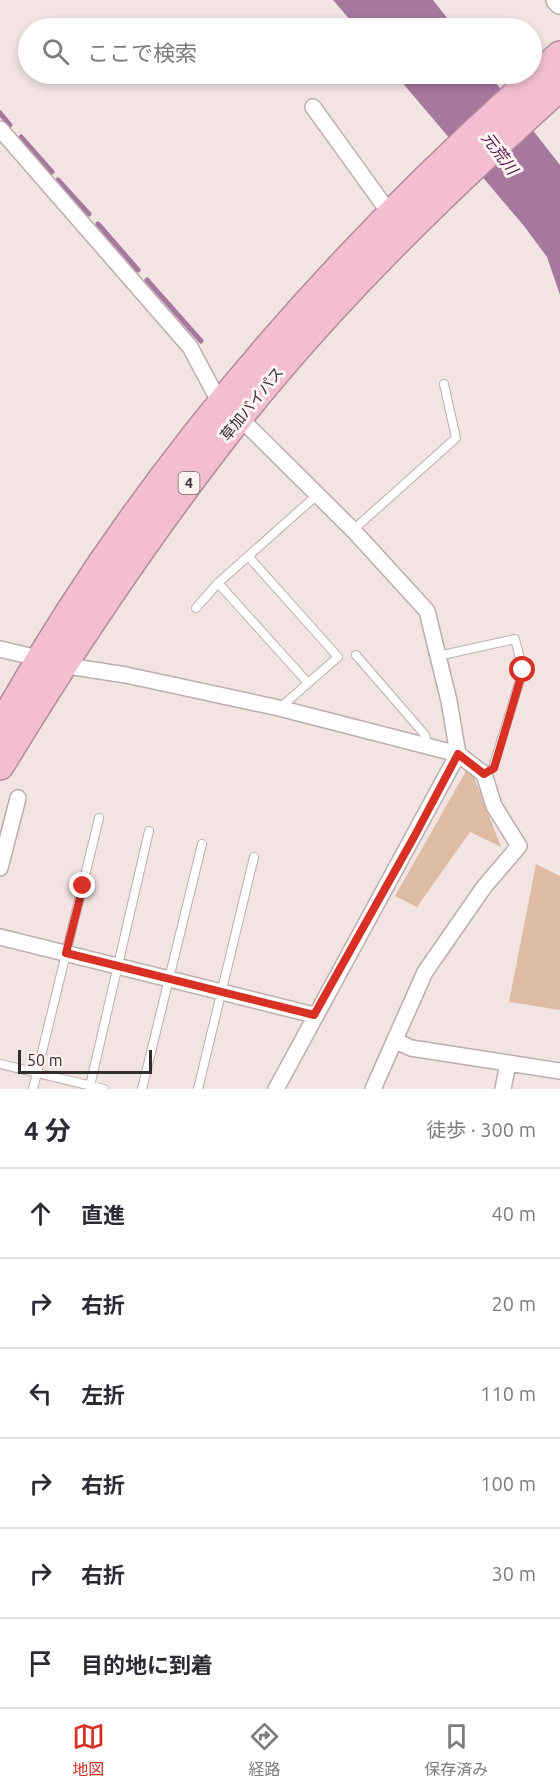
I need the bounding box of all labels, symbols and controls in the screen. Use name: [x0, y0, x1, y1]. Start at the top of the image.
search box: [18, 18, 542, 84]
icon: search: [39, 35, 72, 68]
text: ここで検索: [87, 40, 197, 65]
water label: 元荒川: [478, 128, 523, 179]
street label: 草加バイパス: [217, 363, 286, 444]
road number: 4: [178, 472, 200, 494]
route start: [509, 656, 535, 682]
route end: [69, 872, 95, 898]
scale bar: [18, 1047, 152, 1074]
text: 50 m: [27, 1051, 63, 1069]
text: 4 分: [24, 1116, 71, 1145]
text: 徒歩 · 300 m: [426, 1118, 536, 1141]
icon: ahead: [24, 1197, 57, 1230]
text: 直進: [81, 1202, 125, 1227]
text: 40 m: [492, 1202, 536, 1225]
icon: right: [24, 1287, 57, 1320]
text: 右折: [81, 1292, 125, 1317]
text: 20 m: [492, 1292, 536, 1315]
icon: left: [24, 1377, 57, 1410]
text: 左折: [81, 1382, 125, 1407]
text: 110 m: [480, 1382, 536, 1405]
icon: right: [24, 1467, 57, 1500]
text: 右折: [81, 1472, 125, 1497]
text: 100 m: [480, 1472, 536, 1495]
icon: right: [24, 1557, 57, 1590]
text: 右折: [81, 1562, 125, 1587]
text: 30 m: [492, 1562, 536, 1585]
icon: arrive: [24, 1647, 57, 1680]
text: 目的地に到着: [81, 1652, 213, 1677]
tab: 地図: [72, 1720, 105, 1780]
tab: 経路: [248, 1720, 281, 1780]
tab: 保存済み: [424, 1720, 488, 1780]

